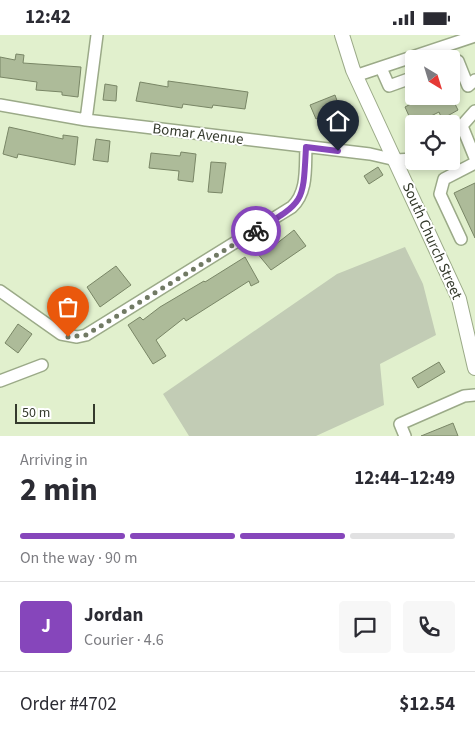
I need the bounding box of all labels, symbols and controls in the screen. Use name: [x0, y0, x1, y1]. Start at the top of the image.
text: 12:42: [25, 4, 71, 31]
north arrow: [405, 50, 460, 105]
map controls: [405, 50, 460, 170]
pin: [317, 100, 359, 151]
icon: home: [324, 107, 352, 135]
button: locate: [405, 115, 460, 170]
street label: Bomar Avenue: [151, 118, 245, 150]
street label: South Church Street: [397, 179, 467, 303]
courier: [231, 206, 281, 256]
icon: bike: [242, 217, 270, 245]
pin: [47, 286, 89, 337]
icon: bag: [54, 293, 82, 321]
scale bar: [15, 401, 95, 424]
text: 50 m: [22, 403, 50, 423]
text: Arriving in: [20, 449, 88, 471]
text: 12:44–12:49: [354, 465, 455, 492]
text: 2 min: [20, 467, 98, 513]
text: On the way · 90 m: [20, 547, 137, 569]
button: chat: [339, 601, 391, 653]
button: phone: [403, 601, 455, 653]
text: Jordan: [84, 602, 143, 629]
text: J: [41, 613, 51, 640]
text: Courier · 4.6: [84, 629, 164, 651]
text: Order #4702: [20, 691, 117, 718]
text: $12.54: [399, 691, 455, 718]

